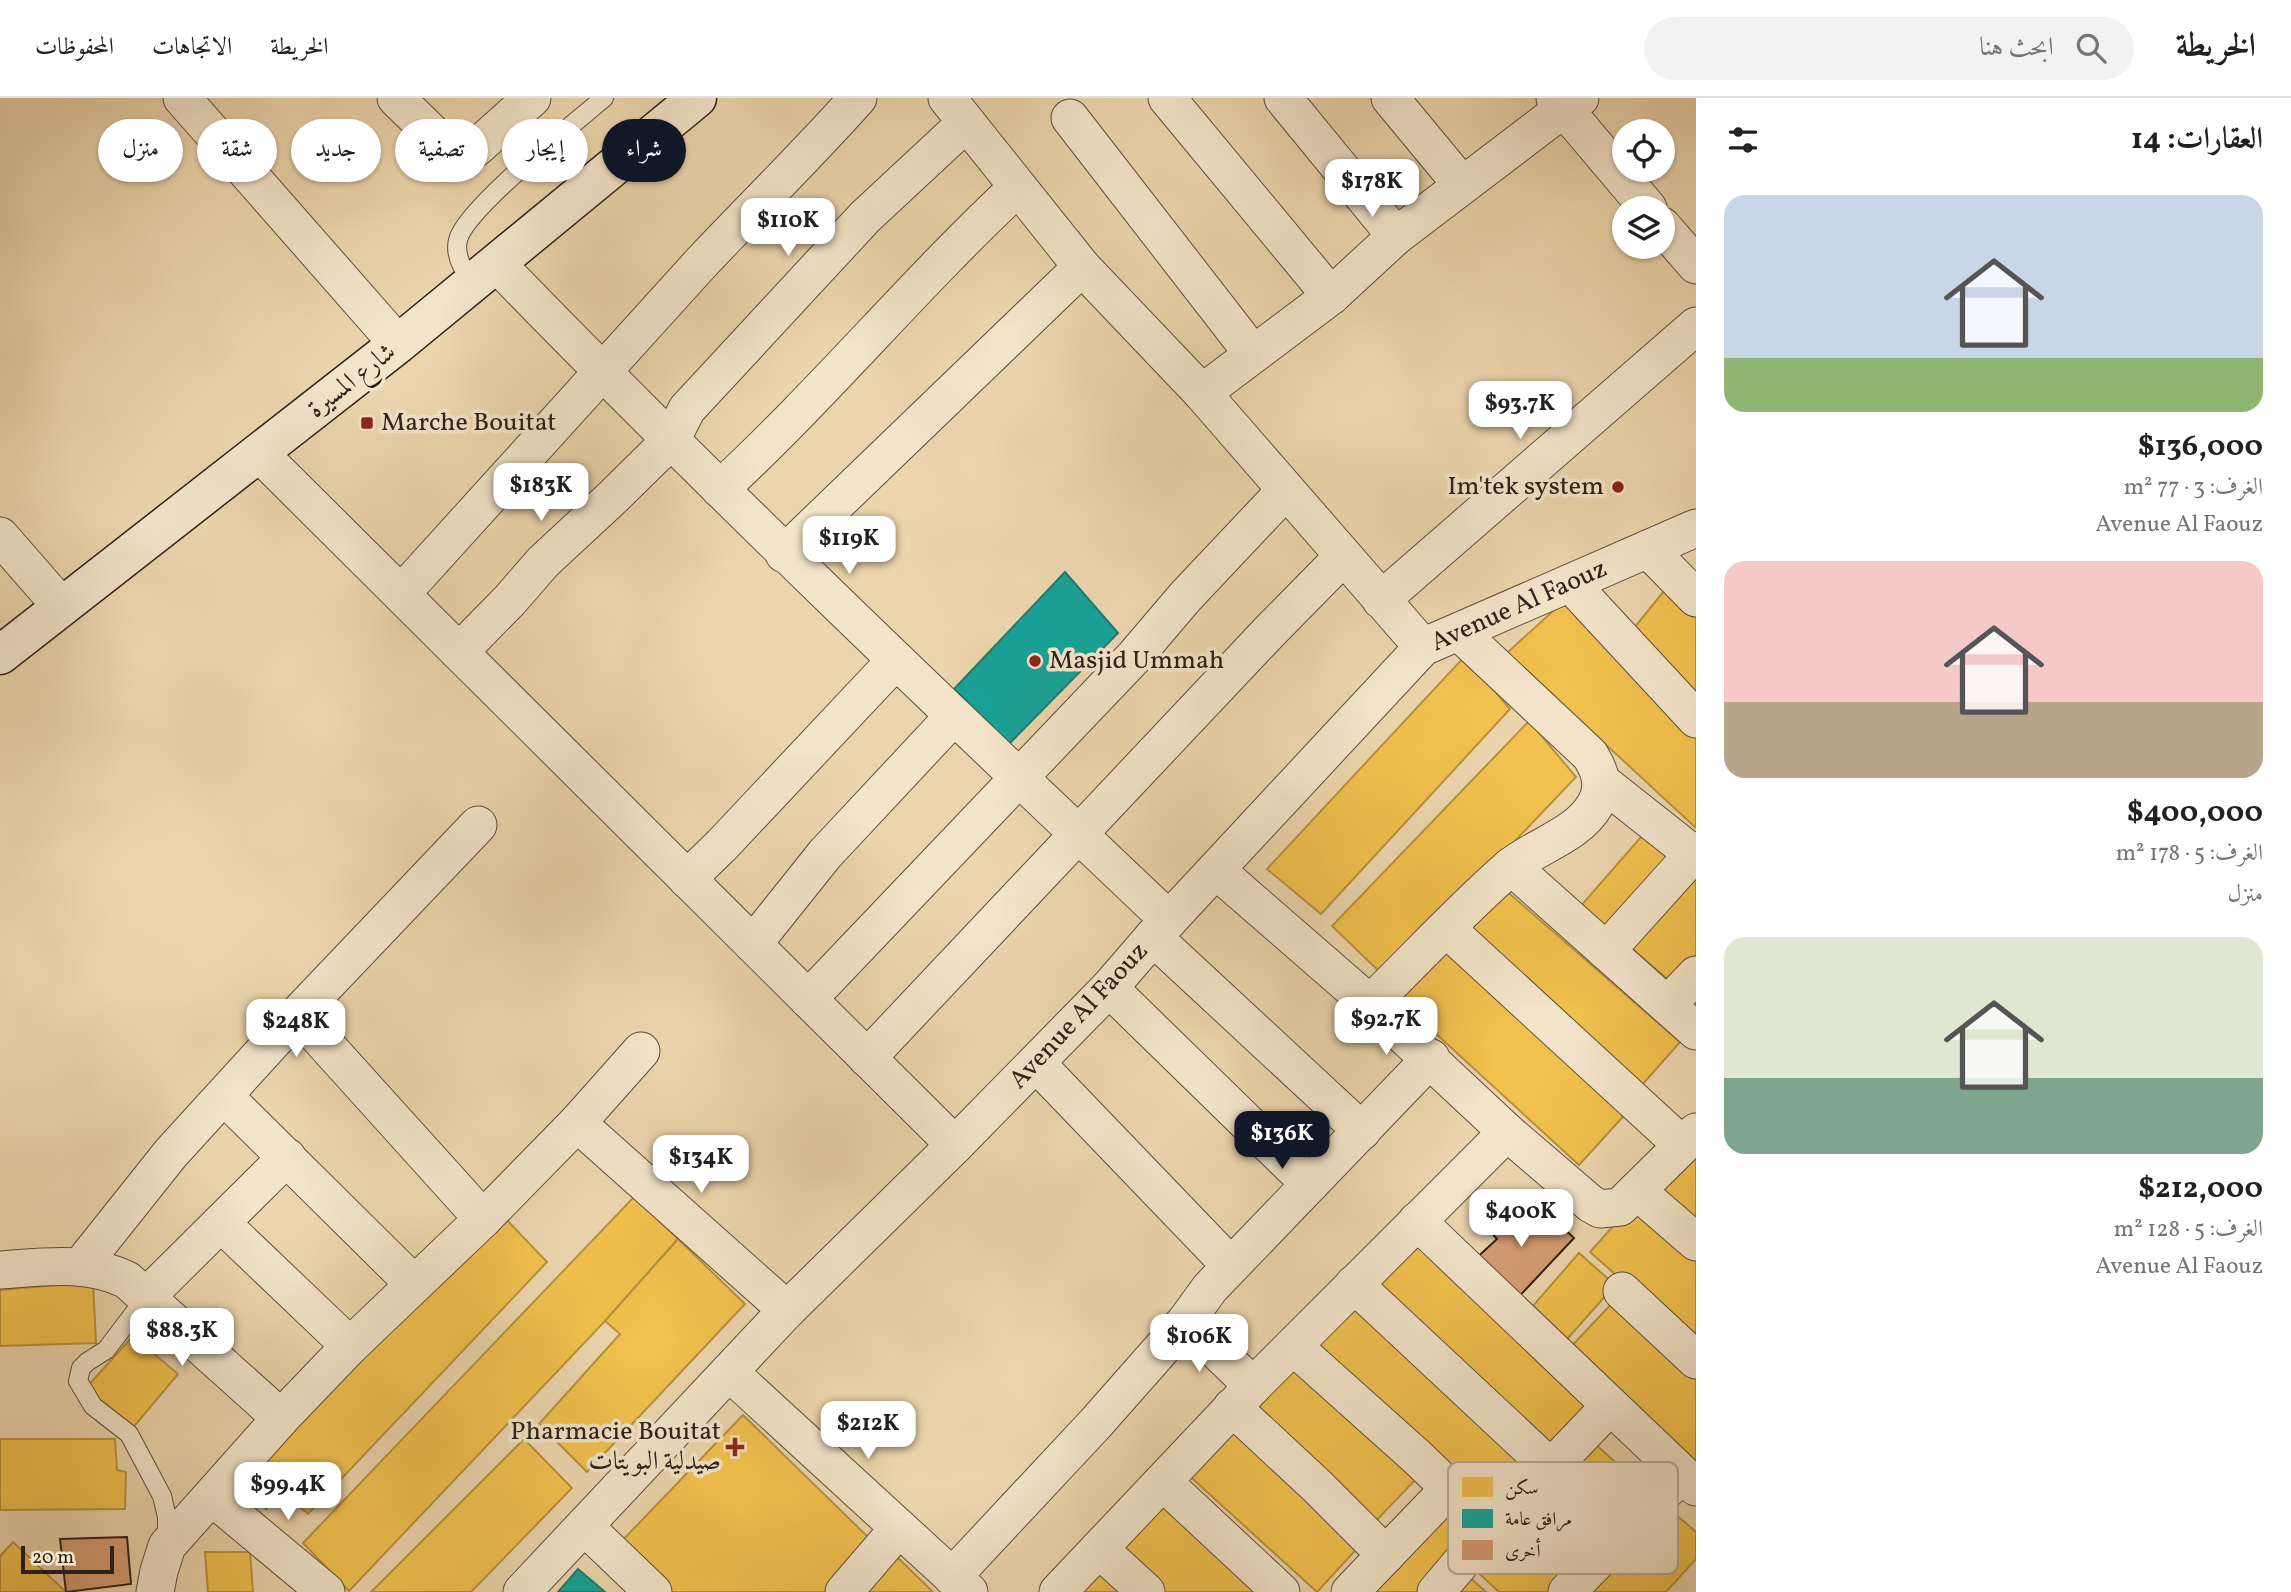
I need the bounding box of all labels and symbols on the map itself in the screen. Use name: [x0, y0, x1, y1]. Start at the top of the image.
pin: $178K: [1323, 159, 1421, 219]
pin: $110K: [739, 198, 837, 258]
street label: شارع المسيرة: [300, 335, 405, 429]
pin: $93.7K: [1463, 382, 1577, 441]
place label: Marche Bouitat: [381, 405, 556, 441]
marker: Marche Bouitat: [359, 415, 375, 431]
pin: $183K: [492, 464, 590, 523]
place label: Im'tek system: [1447, 469, 1604, 505]
marker: Im'tek system: [1610, 479, 1626, 495]
pin: $119K: [800, 517, 898, 576]
street label: Avenue Al Faouz: [1425, 551, 1613, 661]
place label: Masjid Ummah: [1049, 643, 1224, 679]
marker: Masjid Ummah: [1027, 653, 1043, 669]
street label: Avenue Al Faouz: [1001, 935, 1157, 1097]
pin: $92.7K: [1329, 998, 1443, 1057]
pin: $248K: [247, 1000, 345, 1059]
pin: $136K: [1233, 1112, 1331, 1171]
pin: $134K: [652, 1136, 750, 1195]
pin: $400K: [1472, 1190, 1570, 1249]
pin: $88.3K: [125, 1308, 239, 1368]
pin: $106K: [1150, 1314, 1248, 1374]
pin: $212K: [819, 1402, 917, 1461]
place label: Pharmacie Bouitat صيدلية البويتات: [510, 1414, 721, 1480]
marker: Pharmacie Bouitat صيدلية البويتات: [727, 1439, 743, 1455]
pin: $99.4K: [231, 1462, 345, 1522]
legend: [1448, 1462, 1678, 1574]
text: سكن: [1505, 1476, 1539, 1502]
text: مرافق عامة: [1505, 1507, 1572, 1533]
text: أخرى: [1505, 1538, 1541, 1565]
scale bar: [21, 1543, 114, 1575]

